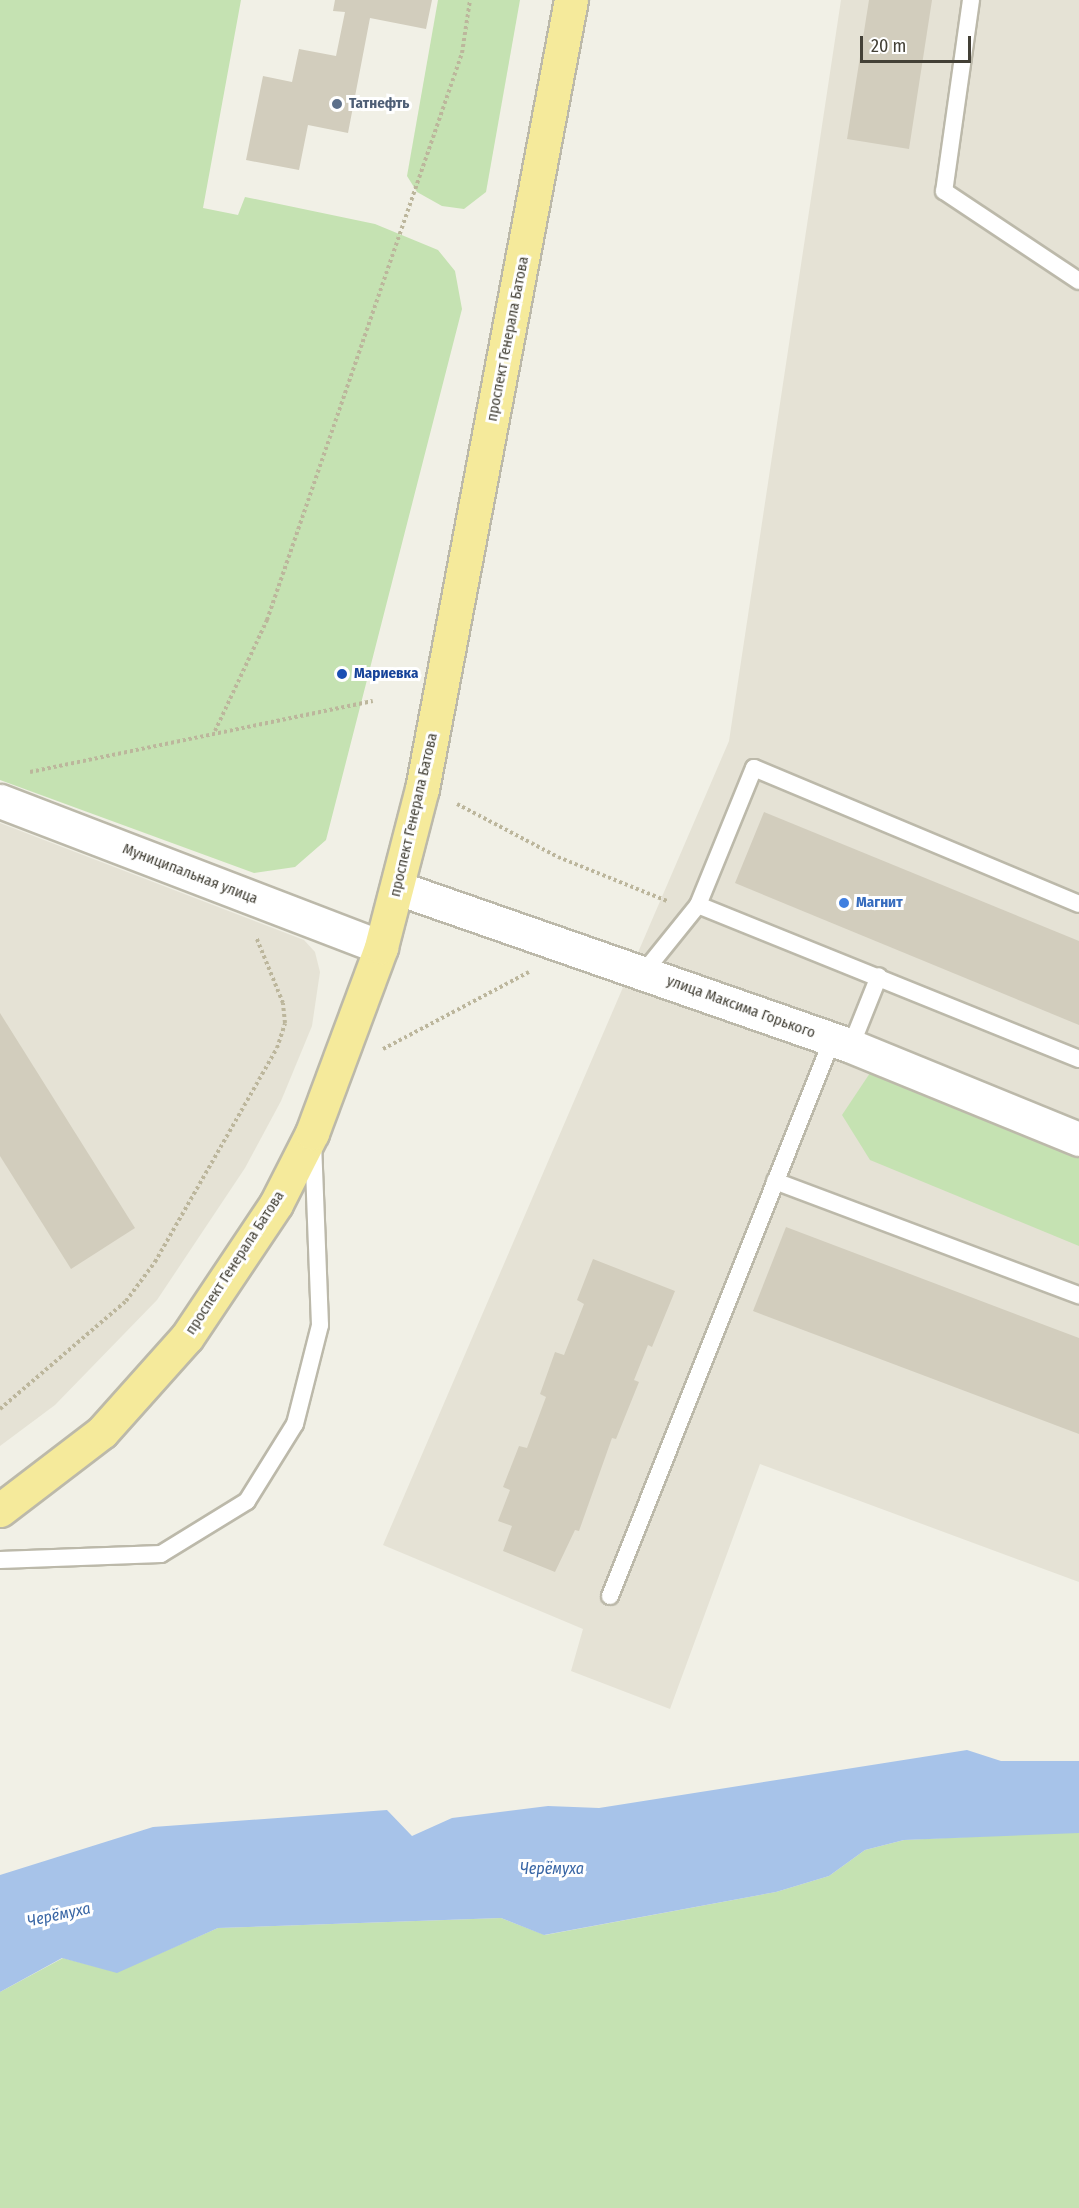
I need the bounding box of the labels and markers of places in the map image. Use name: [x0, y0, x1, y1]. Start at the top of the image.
place label: Татнефть: [349, 95, 409, 113]
marker: Татнефть: [330, 97, 344, 111]
place label: Мариевка: [354, 665, 418, 683]
marker: Мариевка: [335, 667, 349, 681]
place label: Магнит: [856, 894, 903, 912]
marker: Магнит: [837, 896, 851, 910]

